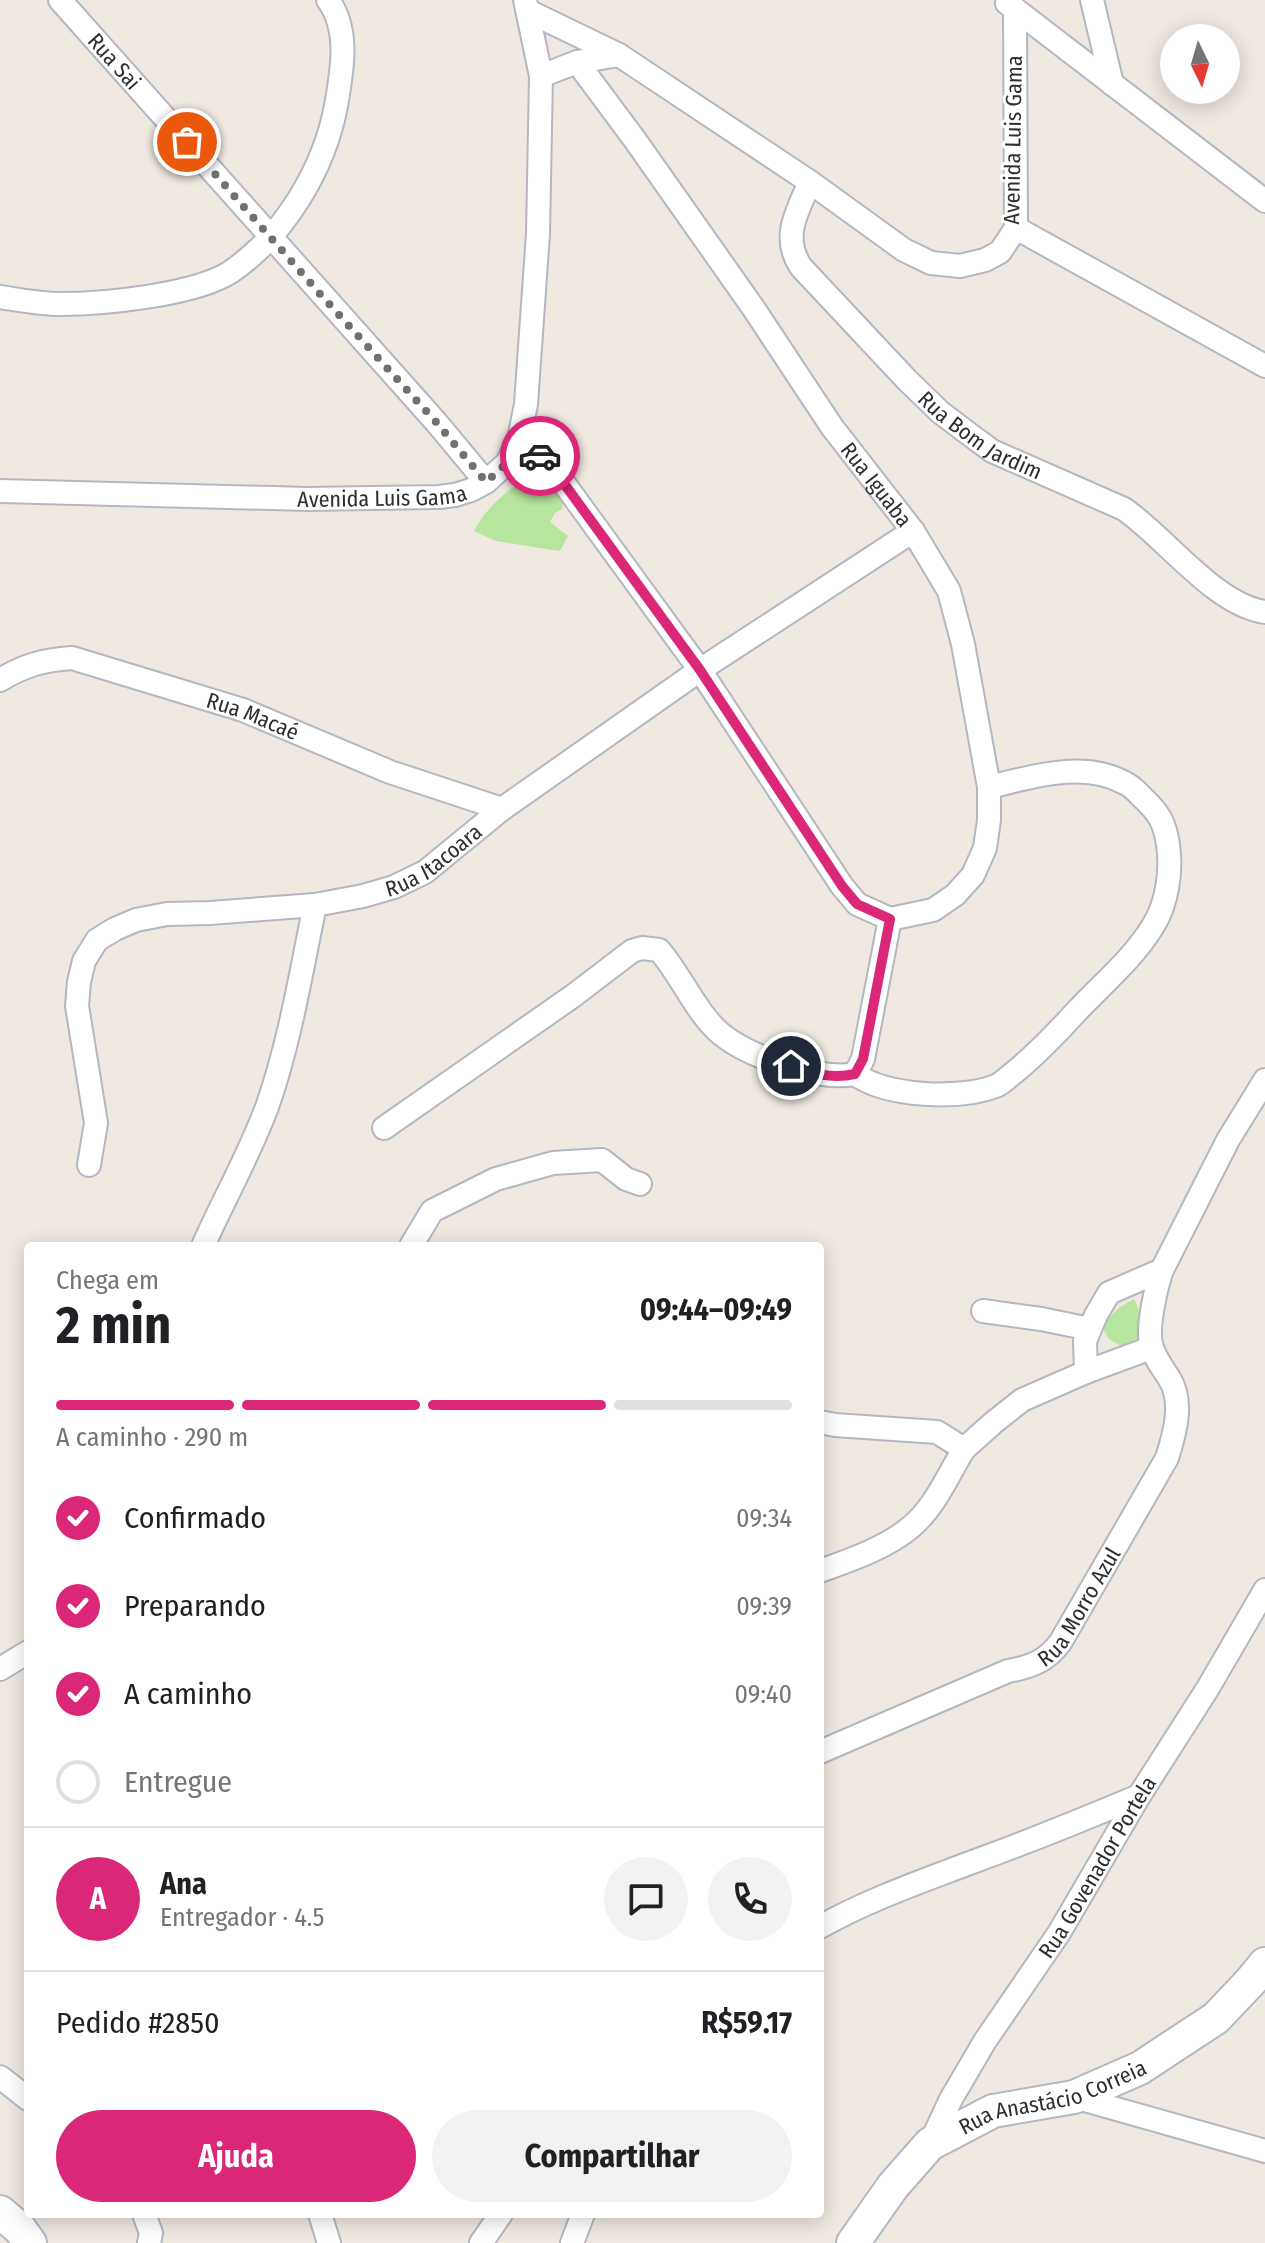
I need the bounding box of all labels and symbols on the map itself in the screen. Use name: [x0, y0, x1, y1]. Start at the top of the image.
north arrow: [1160, 24, 1240, 104]
street label: Rua Sai: [82, 27, 147, 95]
street label: Avenida Luis Gama: [998, 55, 1028, 225]
pin: [153, 108, 221, 176]
street label: Rua Bom Jardim: [913, 385, 1046, 485]
courier: [500, 416, 580, 496]
street label: Rua Iguaba: [835, 437, 918, 532]
street label: Avenida Luis Gama: [297, 479, 470, 513]
street label: Rua Macaé: [203, 686, 303, 746]
street label: Rua Itacoara: [382, 818, 487, 902]
pin: [757, 1032, 825, 1100]
street label: Rua Morro Azul: [1032, 1542, 1126, 1672]
street label: Rua Govenador Portela: [1032, 1771, 1162, 1963]
street label: Rua Anastácio Correia: [954, 2054, 1150, 2140]

